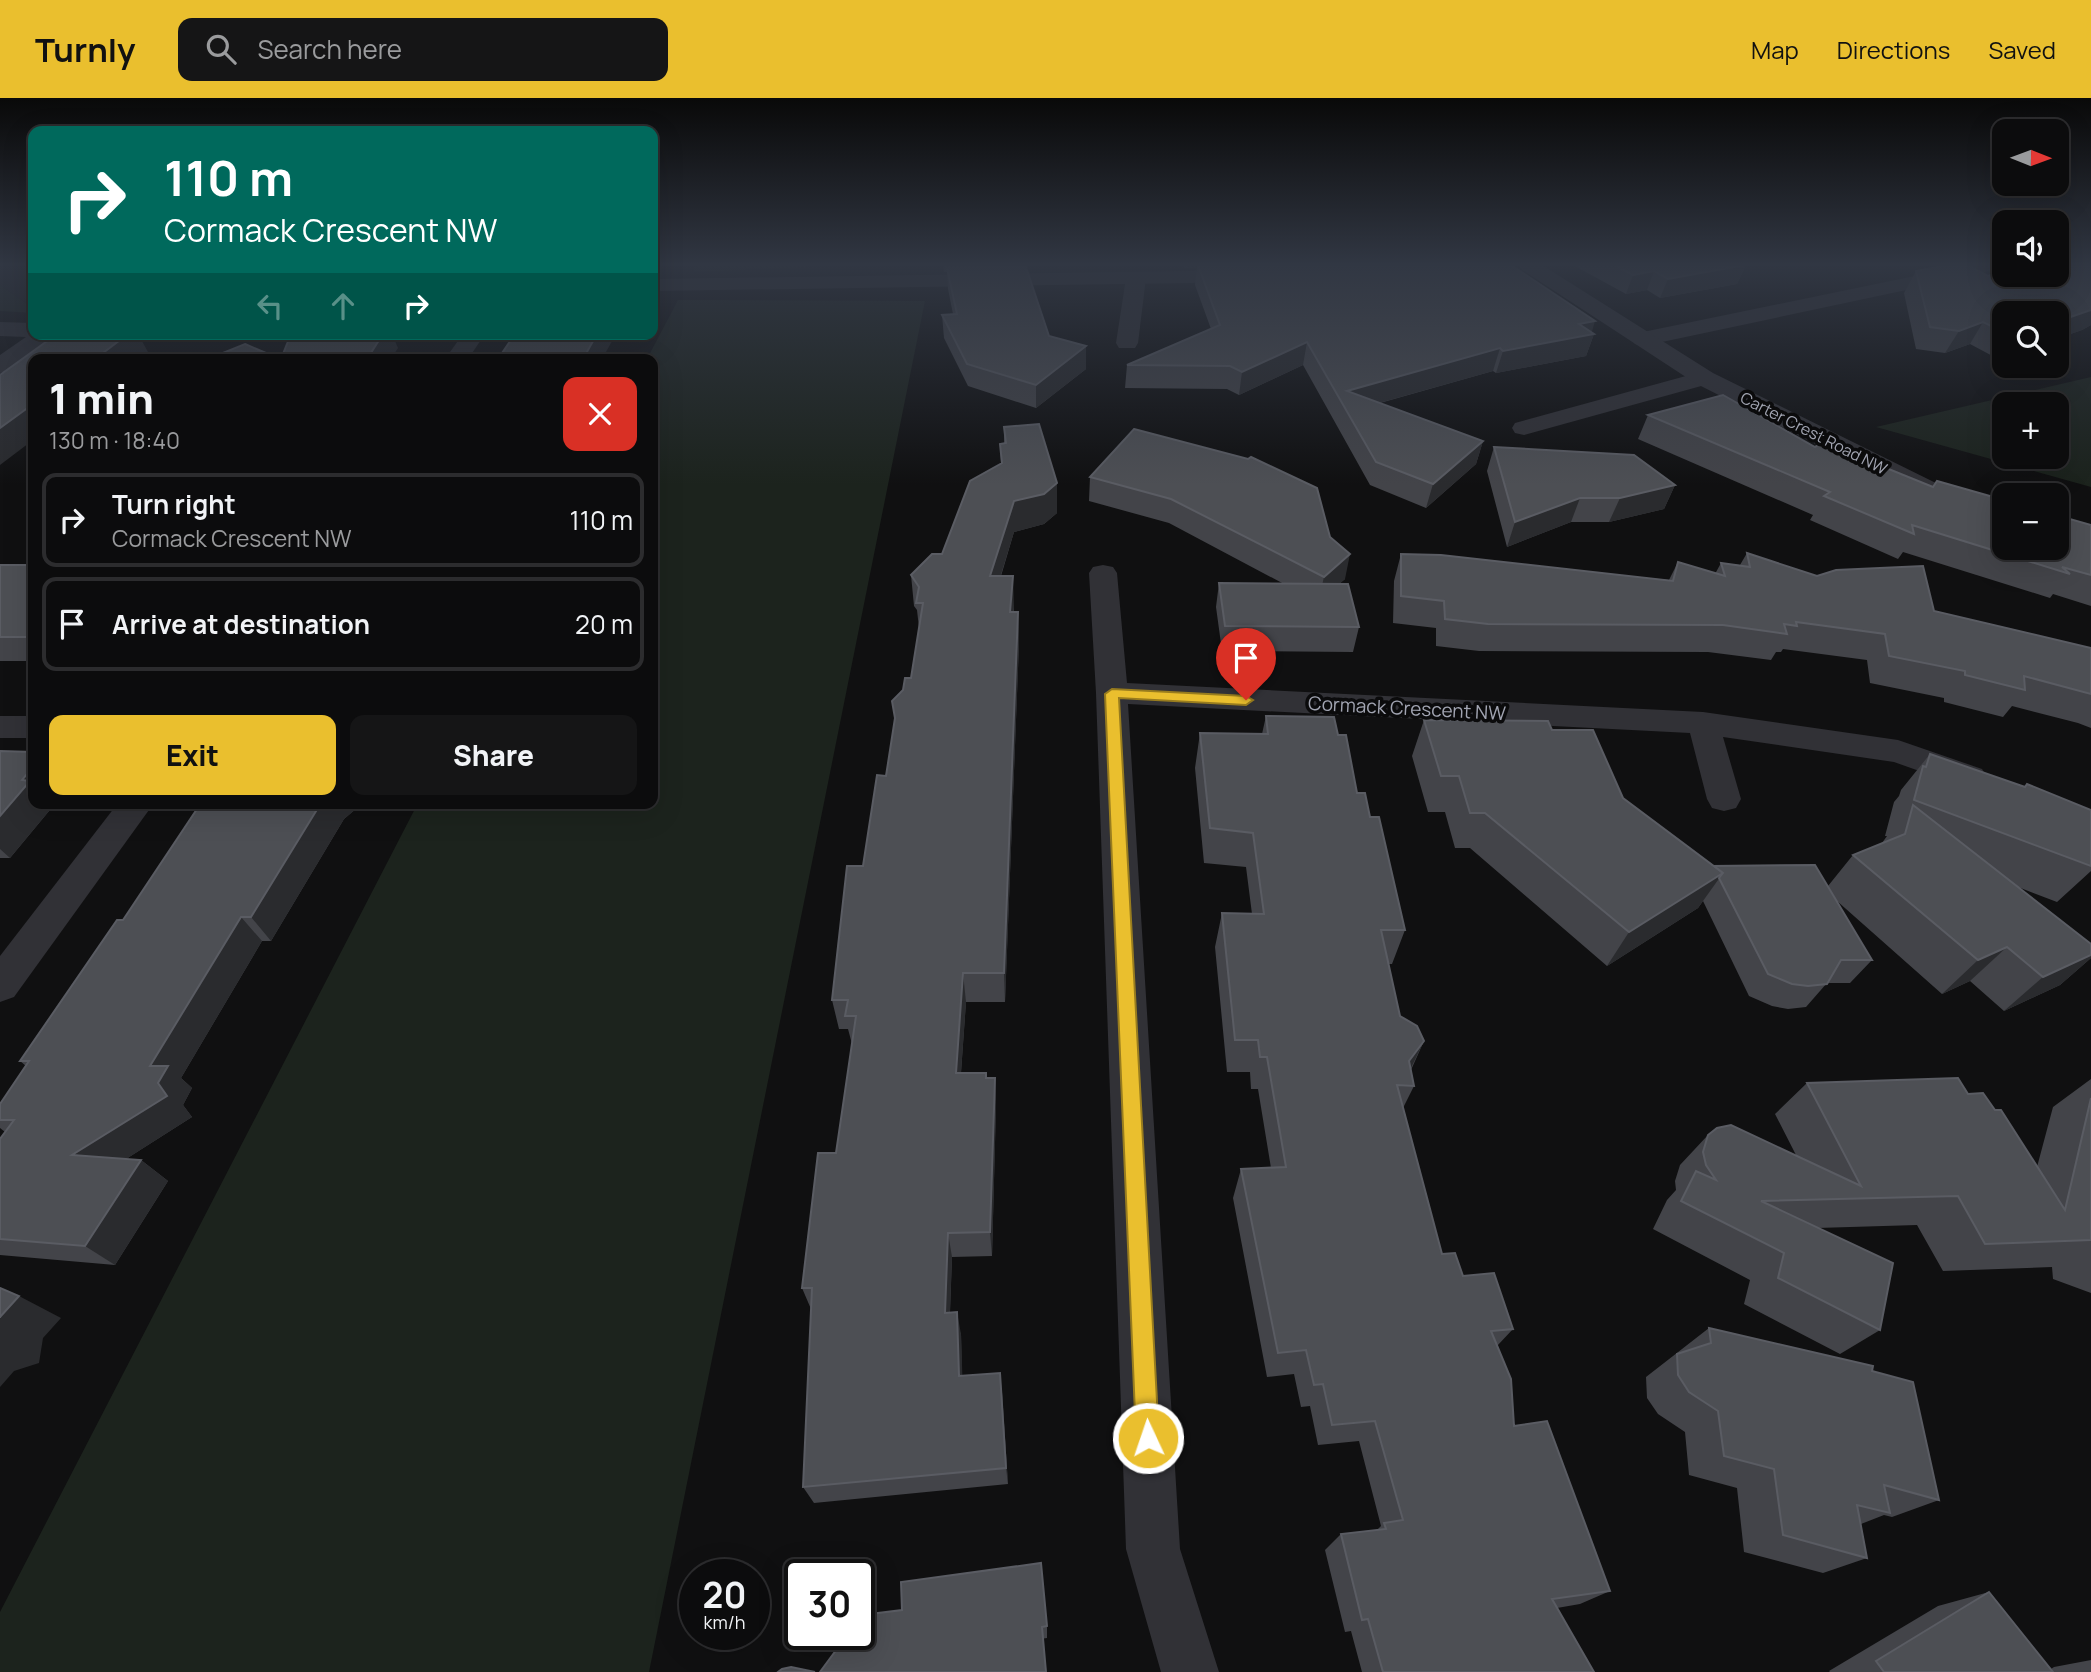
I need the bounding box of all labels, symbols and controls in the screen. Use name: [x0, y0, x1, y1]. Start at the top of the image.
search box: [178, 18, 668, 81]
text: Turnly: [35, 27, 136, 72]
icon: search: [202, 30, 240, 68]
text: Search here: [258, 31, 402, 67]
text: Map: [1751, 33, 1799, 66]
text: Directions: [1837, 33, 1950, 66]
text: Saved: [1988, 33, 2056, 66]
north arrow: [1992, 119, 2068, 196]
map controls: [1992, 119, 2069, 560]
text: 110 m: [164, 144, 293, 211]
icon: right: [49, 154, 140, 245]
text: Cormack Crescent NW: [164, 208, 497, 252]
button: sound: [1992, 210, 2069, 287]
icon: left: [251, 287, 289, 325]
icon: ahead: [324, 287, 362, 325]
icon: right: [397, 287, 435, 325]
button: search: [1992, 301, 2069, 378]
text: 1 min: [49, 369, 154, 427]
button: close: [563, 377, 637, 451]
street label: Carter Crest Road NW: [1737, 386, 1891, 480]
button: +: [1992, 392, 2069, 469]
text: 130 m · 18:40: [49, 424, 180, 456]
button: −: [1992, 483, 2069, 560]
text: Turn right: [112, 486, 236, 522]
icon: right: [53, 501, 91, 539]
text: 110 m: [570, 502, 633, 538]
text: Cormack Crescent NW: [112, 522, 352, 554]
icon: arrive: [53, 605, 91, 643]
text: Arrive at destination: [112, 606, 370, 642]
text: 20 m: [575, 606, 633, 642]
pin: [1216, 628, 1276, 700]
icon: arrive: [1227, 639, 1265, 677]
street label: Cormack Crescent NW: [1307, 690, 1507, 726]
button: Exit: [49, 715, 336, 795]
button: Share: [350, 715, 637, 795]
position arrow: [1111, 1401, 1185, 1475]
speed limit sign: 30: [784, 1559, 875, 1650]
text: 20: [703, 1571, 746, 1619]
text: km/h: [704, 1610, 745, 1634]

